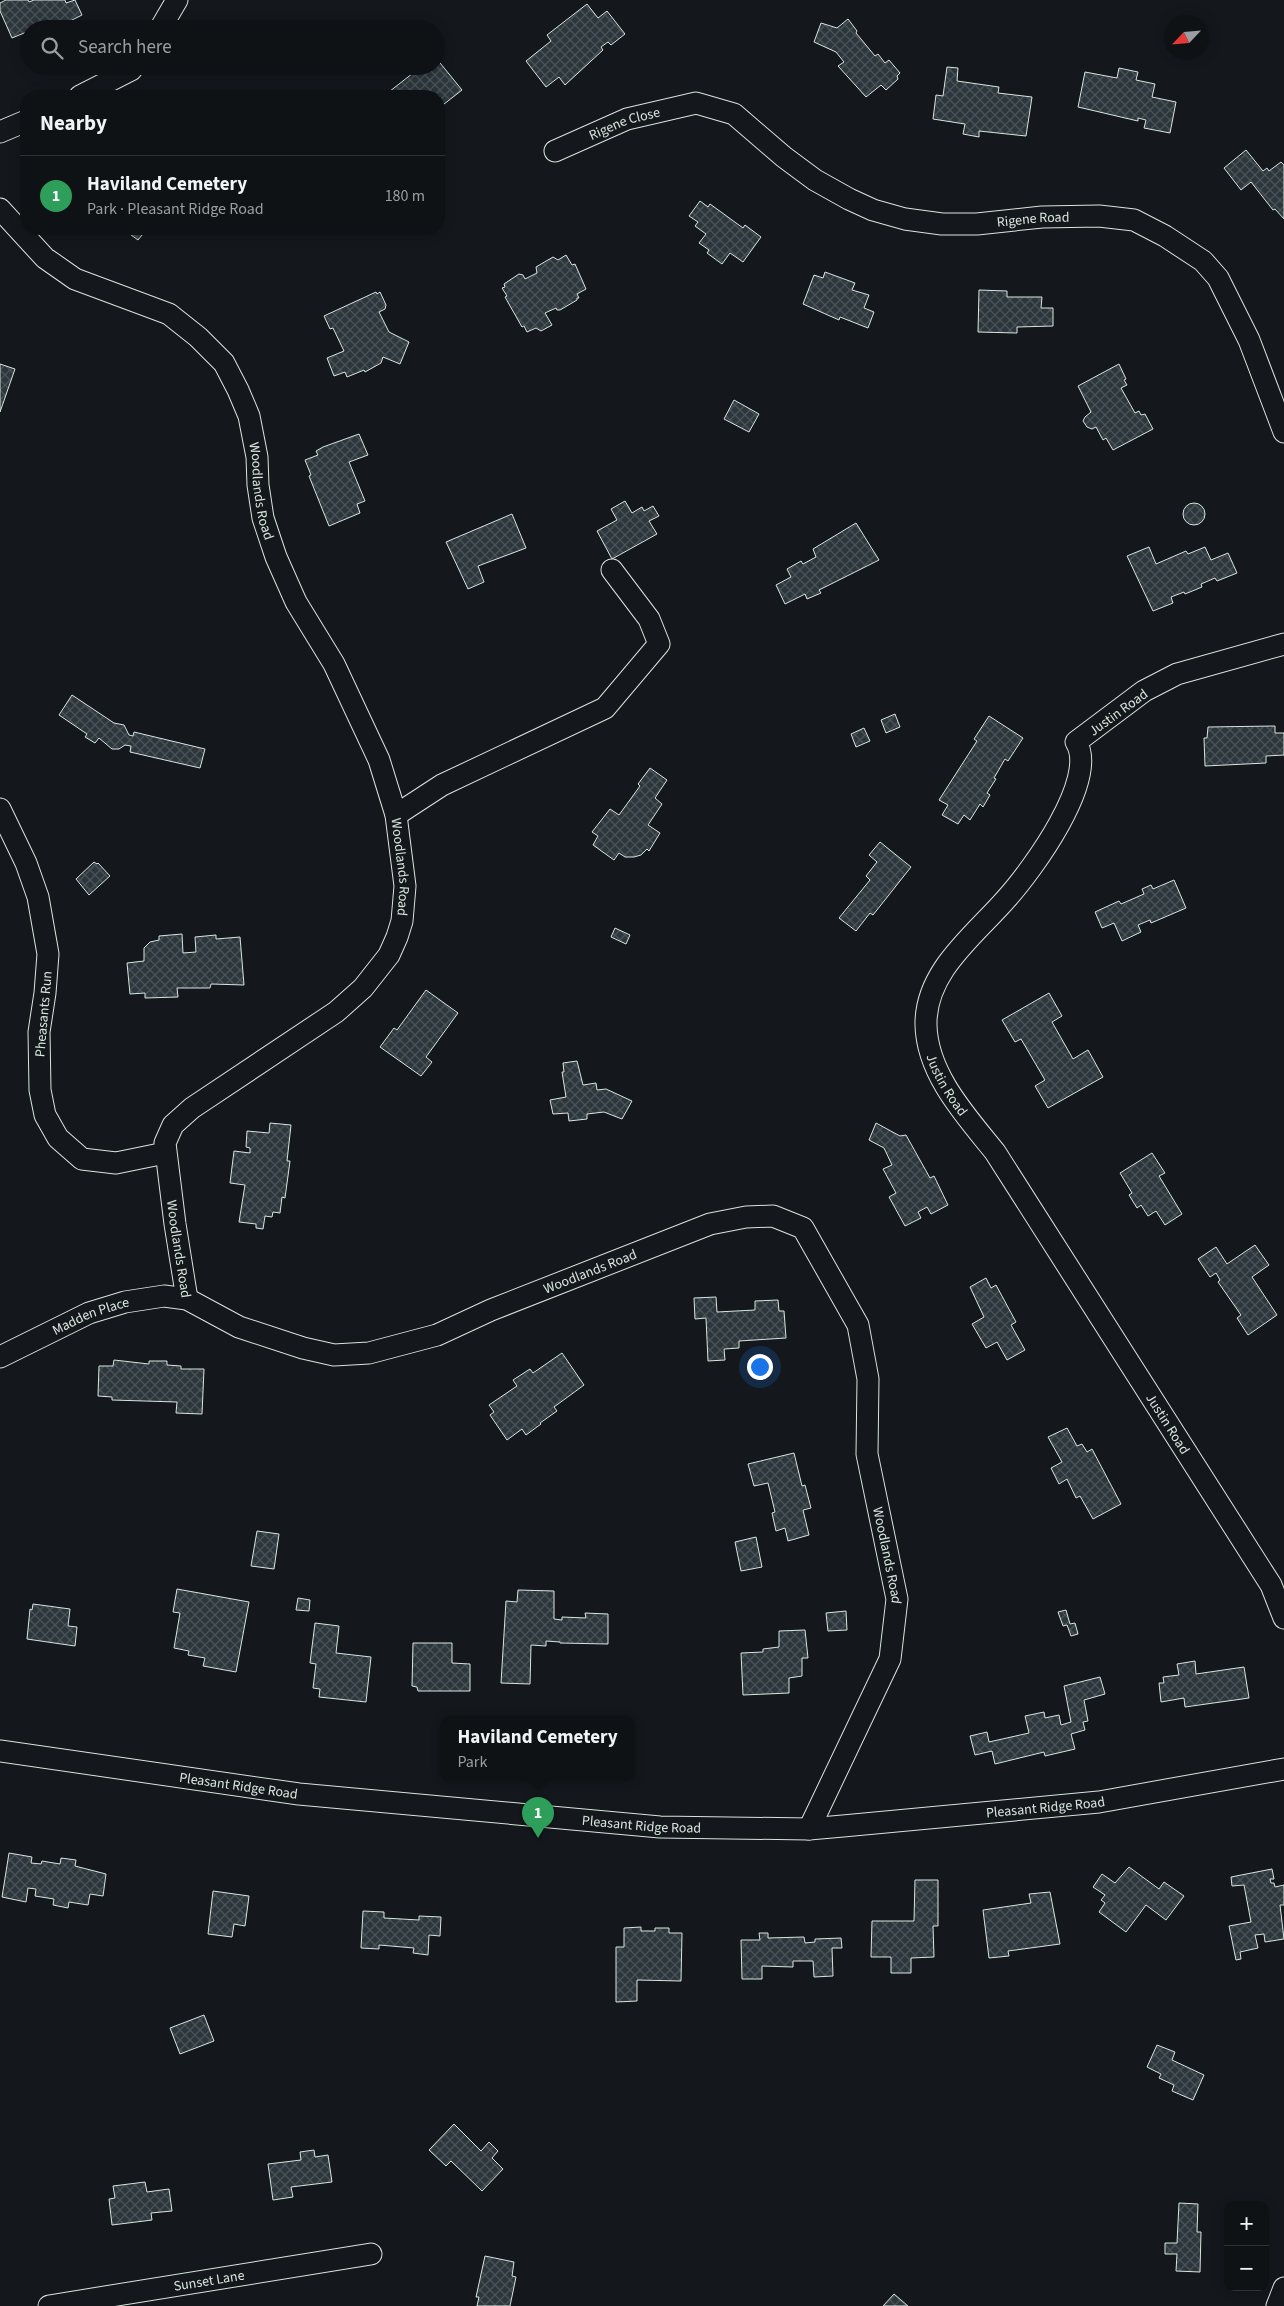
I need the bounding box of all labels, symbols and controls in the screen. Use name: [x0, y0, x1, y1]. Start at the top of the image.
north arrow: [1164, 15, 1209, 60]
search box: [20, 20, 445, 75]
icon: search: [38, 34, 66, 62]
text: Search here: [78, 34, 172, 61]
street label: Rigene Close: [586, 103, 662, 146]
text: Nearby: [40, 108, 107, 138]
text: Haviland Cemetery: [87, 171, 247, 198]
text: 1: [52, 185, 60, 207]
text: 180 m: [385, 185, 425, 207]
text: Park · Pleasant Ridge Road: [87, 198, 264, 220]
street label: Rigene Road: [996, 208, 1070, 233]
street label: Woodlands Road: [243, 440, 279, 543]
street label: Justin Road: [1085, 685, 1152, 741]
street label: Woodlands Road: [385, 817, 414, 917]
street label: Pheasants Run: [30, 970, 58, 1058]
street label: Justin Road: [921, 1052, 972, 1121]
street label: Woodlands Road: [161, 1199, 196, 1299]
street label: Woodlands Road: [541, 1245, 640, 1299]
street label: Madden Place: [49, 1292, 131, 1341]
your location: [747, 1354, 773, 1380]
street label: Justin Road: [1140, 1390, 1194, 1458]
street label: Woodlands Road: [867, 1505, 906, 1605]
popup: [440, 1716, 635, 1781]
text: Haviland Cemetery: [457, 1724, 618, 1751]
text: Park: [457, 1751, 487, 1773]
street label: Pleasant Ridge Road: [178, 1768, 299, 1805]
street label: Pleasant Ridge Road: [985, 1792, 1107, 1824]
pin: 1: [522, 1797, 554, 1838]
street label: Pleasant Ridge Road: [581, 1811, 701, 1839]
map controls: [1224, 2201, 1269, 2291]
button: +: [1224, 2201, 1269, 2246]
button: −: [1224, 2246, 1269, 2291]
street label: Sunset Lane: [172, 2266, 246, 2297]

